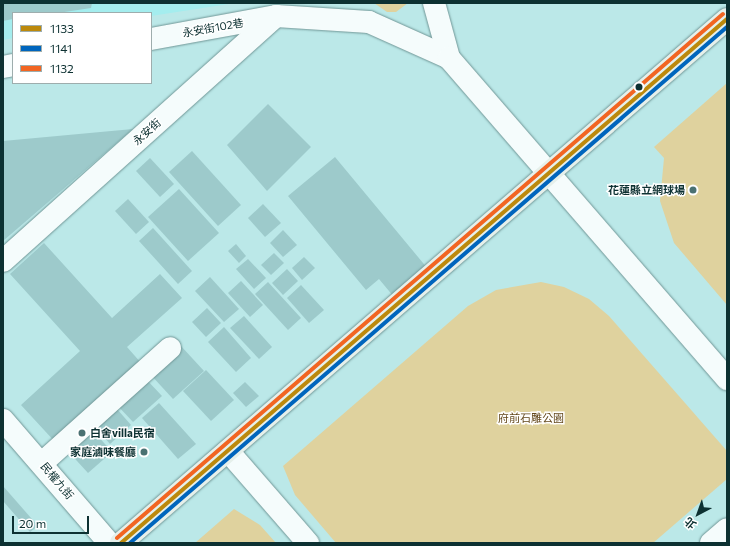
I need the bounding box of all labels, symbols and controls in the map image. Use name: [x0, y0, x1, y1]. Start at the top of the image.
legend: [12, 12, 152, 84]
street label: 永安街102巷: [181, 16, 245, 40]
text: 1133: [50, 21, 74, 35]
text: 1141: [50, 41, 72, 55]
text: 1132: [50, 61, 74, 75]
unlabelled marker: [634, 82, 644, 92]
street label: 永安街: [130, 116, 164, 148]
place label: 花蓮縣立網球場: [608, 183, 685, 197]
marker: 花蓮縣立網球場: [688, 185, 698, 195]
park label: 府前石雕公園: [498, 411, 564, 425]
place label: 白舍villa民宿: [90, 426, 155, 440]
marker: 白舍villa民宿: [77, 428, 87, 438]
place label: 家庭滷味餐廳: [70, 445, 136, 459]
marker: 家庭滷味餐廳: [139, 447, 149, 457]
street label: 民權九街: [38, 460, 76, 502]
north arrow: [678, 494, 718, 534]
scale bar: [14, 508, 91, 534]
text: 北: [681, 515, 698, 532]
text: 20 m: [19, 516, 46, 530]

